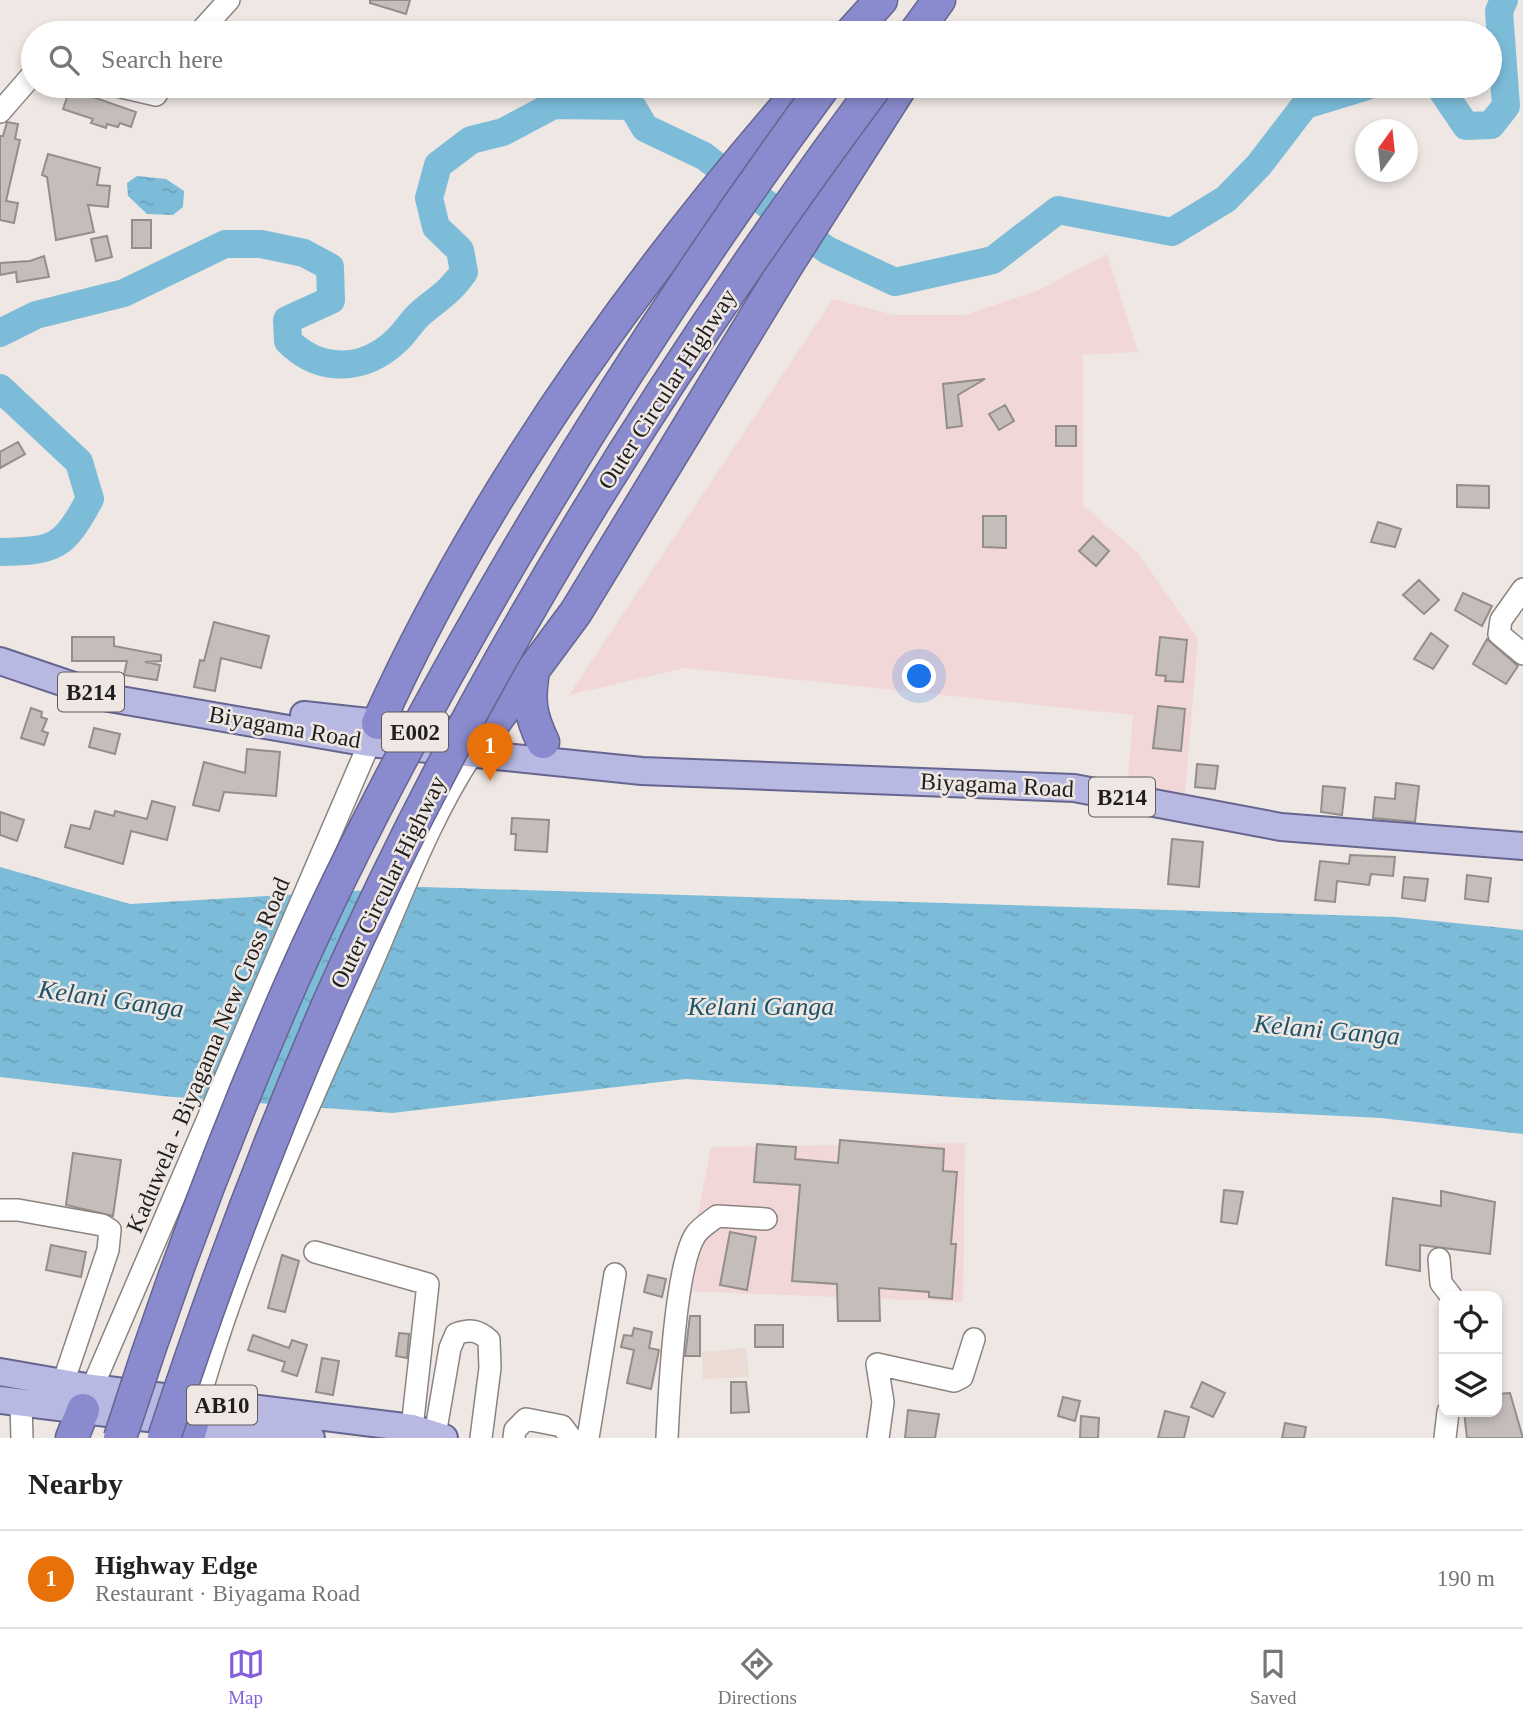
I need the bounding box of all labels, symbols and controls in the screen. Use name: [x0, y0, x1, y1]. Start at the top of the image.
search box: [21, 21, 1502, 98]
icon: search: [45, 41, 83, 79]
text: Search here: [101, 45, 223, 74]
north arrow: [1355, 119, 1418, 182]
street label: Outer Circular Highway: [593, 284, 741, 494]
your location: [902, 659, 936, 693]
road number: B214: [58, 672, 124, 712]
street label: Biyagama Road: [207, 701, 363, 753]
road number: E002: [382, 712, 448, 752]
pin: 1: [467, 723, 513, 781]
street label: Biyagama Road: [919, 768, 1075, 802]
street label: Outer Circular Highway: [325, 771, 451, 993]
road number: B214: [1089, 778, 1155, 817]
street label: Kaduwela - Biyagama New Cross Road: [121, 874, 295, 1236]
water label: Kelani Ganga: [35, 974, 186, 1024]
water label: Kelani Ganga: [687, 992, 834, 1021]
water label: Kelani Ganga: [1252, 1009, 1401, 1051]
map controls: [1439, 1291, 1502, 1417]
button: locate: [1439, 1291, 1502, 1354]
button: layers: [1439, 1354, 1502, 1417]
road number: AB10: [187, 1386, 257, 1424]
text: Nearby: [28, 1467, 123, 1500]
text: Highway Edge: [95, 1551, 258, 1580]
text: 1: [45, 1566, 57, 1591]
text: 190 m: [1437, 1566, 1495, 1591]
text: Restaurant · Biyagama Road: [95, 1581, 360, 1606]
tab: Map: [227, 1645, 265, 1709]
tab: Directions: [718, 1645, 797, 1709]
tab: Saved: [1250, 1645, 1296, 1709]

